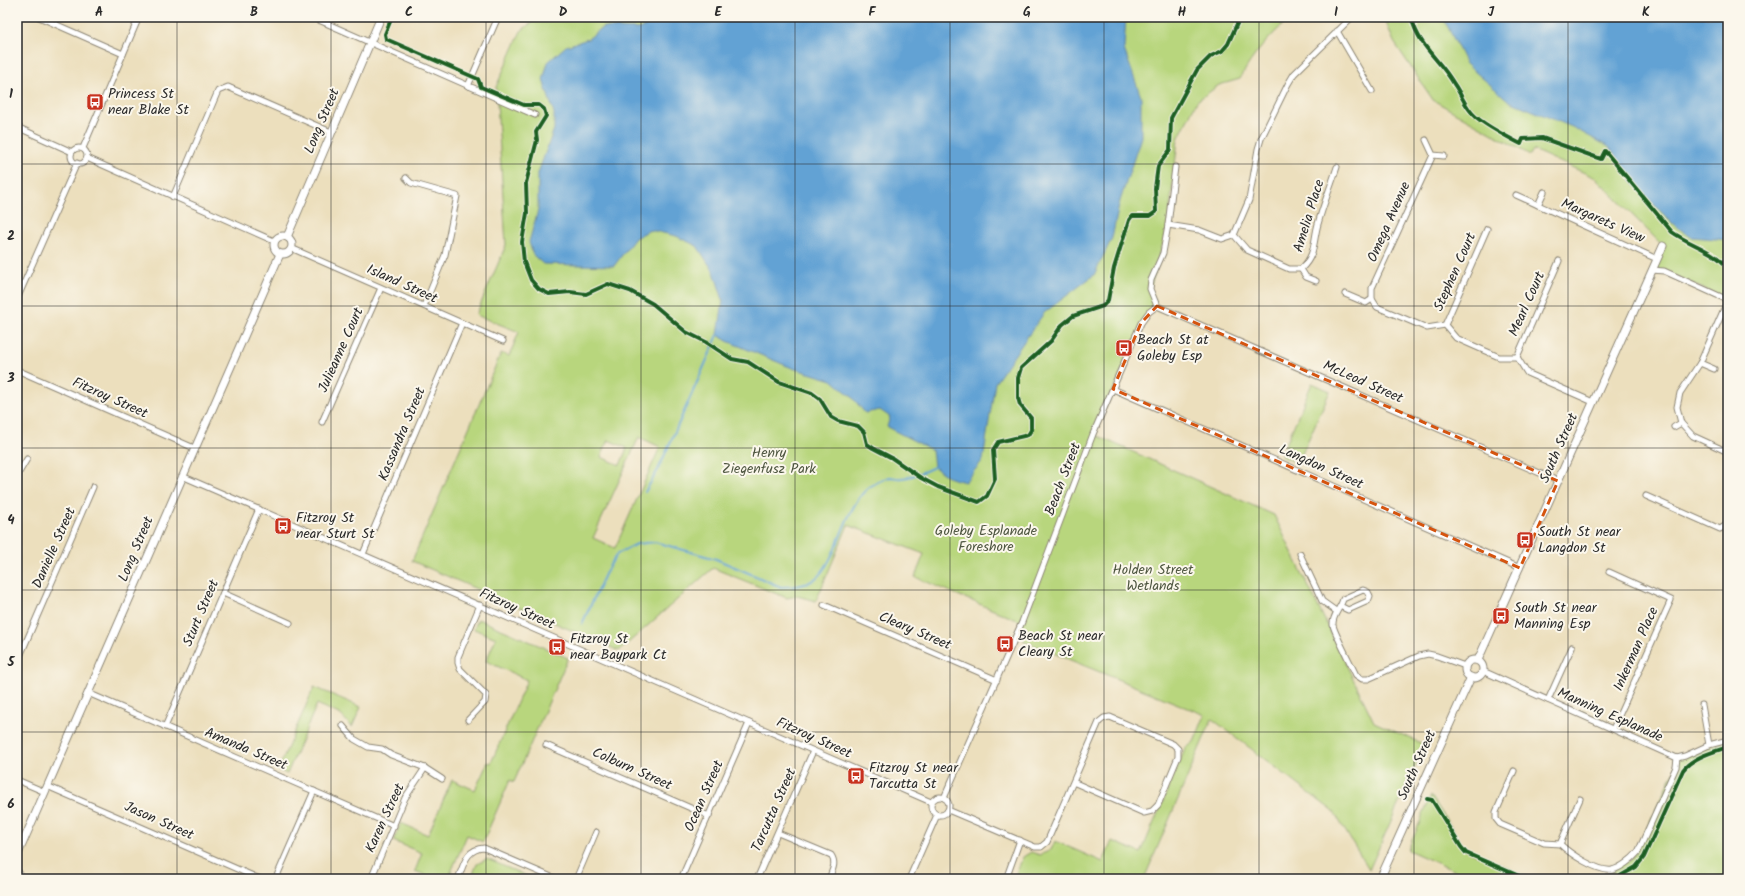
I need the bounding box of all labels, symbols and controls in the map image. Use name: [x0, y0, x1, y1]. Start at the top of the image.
text: A: [95, 2, 103, 23]
text: B: [250, 2, 258, 23]
text: C: [405, 2, 413, 23]
text: D: [559, 2, 568, 23]
text: E: [714, 2, 722, 23]
text: F: [868, 2, 876, 23]
text: G: [1023, 2, 1031, 23]
text: H: [1178, 2, 1187, 23]
text: I: [1334, 2, 1338, 23]
text: J: [1488, 2, 1495, 23]
text: K: [1642, 2, 1650, 23]
place label: Princess St near Blake St: [108, 83, 189, 121]
text: 1: [9, 84, 13, 105]
street label: Long Street: [298, 84, 346, 157]
bus stop icon: Princess St near Blake St: [85, 92, 105, 112]
street label: Amelia Place: [1288, 176, 1331, 255]
street label: Omega Avenue: [1361, 178, 1417, 266]
street label: Margarets View: [1557, 193, 1649, 250]
text: 2: [7, 226, 15, 247]
street label: Stephen Court: [1428, 229, 1482, 315]
street label: Island Street: [363, 259, 442, 310]
street label: Mearl Court: [1503, 267, 1551, 340]
street label: Julieanne Court: [312, 303, 370, 396]
place label: Beach St at Goleby Esp: [1137, 329, 1209, 367]
bus stop icon: Beach St at Goleby Esp: [1114, 338, 1134, 358]
street label: McLeod Street: [1319, 355, 1407, 410]
text: 3: [6, 368, 15, 389]
street label: Fitzroy Street: [69, 371, 152, 425]
street label: Kassandra Street: [372, 383, 432, 484]
street label: South Street: [1534, 409, 1584, 487]
street label: Beach Street: [1039, 439, 1087, 519]
street label: Langdon Street: [1275, 439, 1367, 496]
park label: Henry Ziegenfusz Park: [722, 442, 816, 480]
street label: Danielle Street: [26, 503, 82, 592]
place label: Fitzroy St near Sturt St: [296, 507, 375, 545]
text: 4: [7, 510, 15, 531]
street label: Long Street: [112, 512, 160, 585]
bus stop icon: Fitzroy St near Sturt St: [273, 516, 293, 536]
park label: Goleby Esplanade Foreshore: [935, 520, 1038, 558]
place label: South St near Langdon St: [1538, 521, 1622, 559]
bus stop icon: South St near Langdon St: [1515, 530, 1535, 550]
park label: Holden Street Wetlands: [1112, 559, 1194, 597]
street label: Sturt Street: [177, 576, 225, 650]
street label: Fitzroy Street: [476, 582, 559, 636]
place label: South St near Manning Esp: [1514, 597, 1598, 635]
street label: Inkerman Place: [1608, 603, 1665, 695]
street label: Cleary Street: [875, 606, 955, 656]
bus stop icon: South St near Manning Esp: [1491, 606, 1511, 626]
place label: Beach St near Cleary St: [1018, 625, 1104, 663]
place label: Fitzroy St near Baypark Ct: [570, 628, 667, 666]
bus stop icon: Beach St near Cleary St: [995, 634, 1015, 654]
bus stop icon: Fitzroy St near Baypark Ct: [547, 637, 567, 657]
text: 5: [7, 652, 16, 673]
street label: Manning Esplanade: [1554, 682, 1667, 748]
street label: Fitzroy Street: [773, 711, 856, 765]
street label: Amanda Street: [201, 722, 291, 777]
street label: South Street: [1392, 726, 1442, 804]
street label: Colburn Street: [588, 742, 676, 797]
street label: Ocean Street: [678, 756, 730, 835]
place label: Fitzroy St near Tarcutta St: [869, 757, 959, 795]
street label: Tarcutta Street: [746, 764, 803, 856]
bus stop icon: Fitzroy St near Tarcutta St: [846, 766, 866, 786]
street label: Karen Street: [359, 779, 411, 856]
text: 6: [7, 794, 15, 815]
street label: Jason Street: [121, 796, 198, 846]

